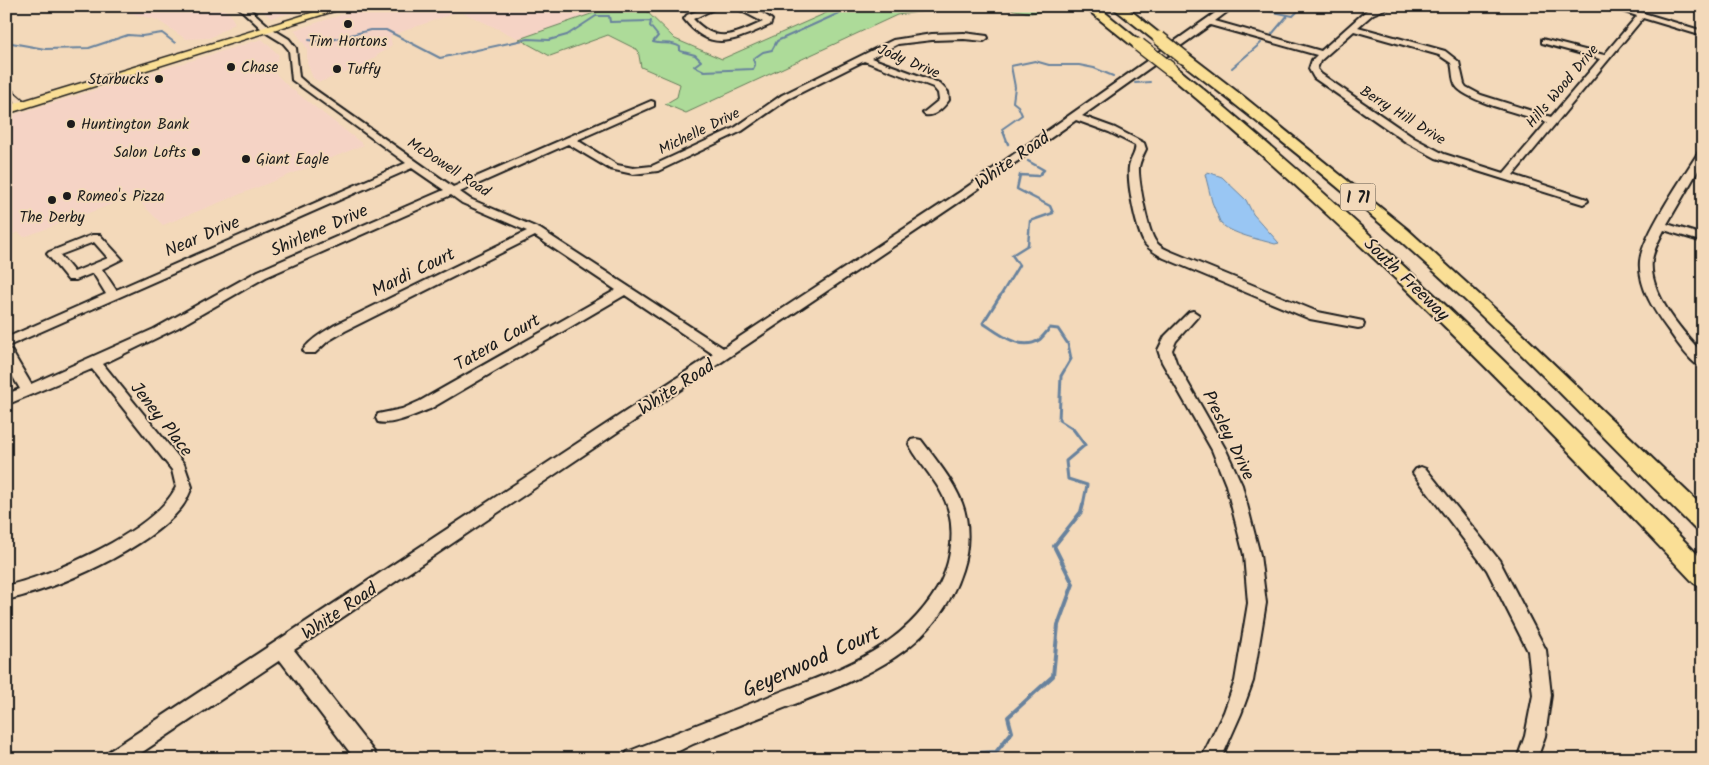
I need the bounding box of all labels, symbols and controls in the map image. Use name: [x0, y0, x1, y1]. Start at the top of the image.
marker: Tim Hortons: [342, 18, 354, 30]
place label: Tim Hortons: [309, 30, 388, 54]
street label: Jody Drive: [874, 38, 944, 86]
street label: Hills Wood Drive: [1520, 39, 1605, 134]
place label: Chase: [241, 56, 278, 80]
place label: Tuffy: [347, 58, 382, 82]
marker: Chase: [225, 61, 237, 73]
marker: Tuffy: [331, 63, 343, 75]
place label: Starbucks: [88, 68, 150, 92]
marker: Starbucks: [153, 73, 165, 85]
street label: Berry Hill Drive: [1355, 80, 1450, 152]
street label: Michelle Drive: [655, 102, 745, 162]
place label: Huntington Bank: [81, 113, 190, 137]
marker: Huntington Bank: [65, 118, 77, 130]
street label: White Road: [969, 124, 1057, 198]
street label: McDowell Road: [402, 132, 495, 204]
place label: Salon Lofts: [114, 141, 187, 165]
marker: Salon Lofts: [190, 146, 202, 158]
place label: Giant Eagle: [256, 148, 329, 172]
marker: Giant Eagle: [240, 153, 252, 165]
road number: I 71: [1340, 183, 1376, 210]
place label: Romeo's Pizza: [77, 185, 165, 209]
marker: Romeo's Pizza: [61, 190, 73, 202]
marker: The Derby: [46, 194, 58, 206]
street label: Shirlene Drive: [266, 197, 373, 266]
place label: The Derby: [19, 206, 86, 230]
street label: Near Drive: [160, 209, 245, 266]
street label: South Freeway: [1356, 231, 1456, 329]
street label: Mardi Court: [367, 240, 461, 306]
street label: Tatera Court: [449, 306, 547, 380]
street label: White Road: [633, 352, 722, 424]
street label: Jeney Place: [122, 376, 200, 464]
street label: Presley Drive: [1193, 386, 1262, 486]
street label: White Road: [296, 576, 385, 648]
street label: Geyerwood Court: [737, 617, 887, 708]

